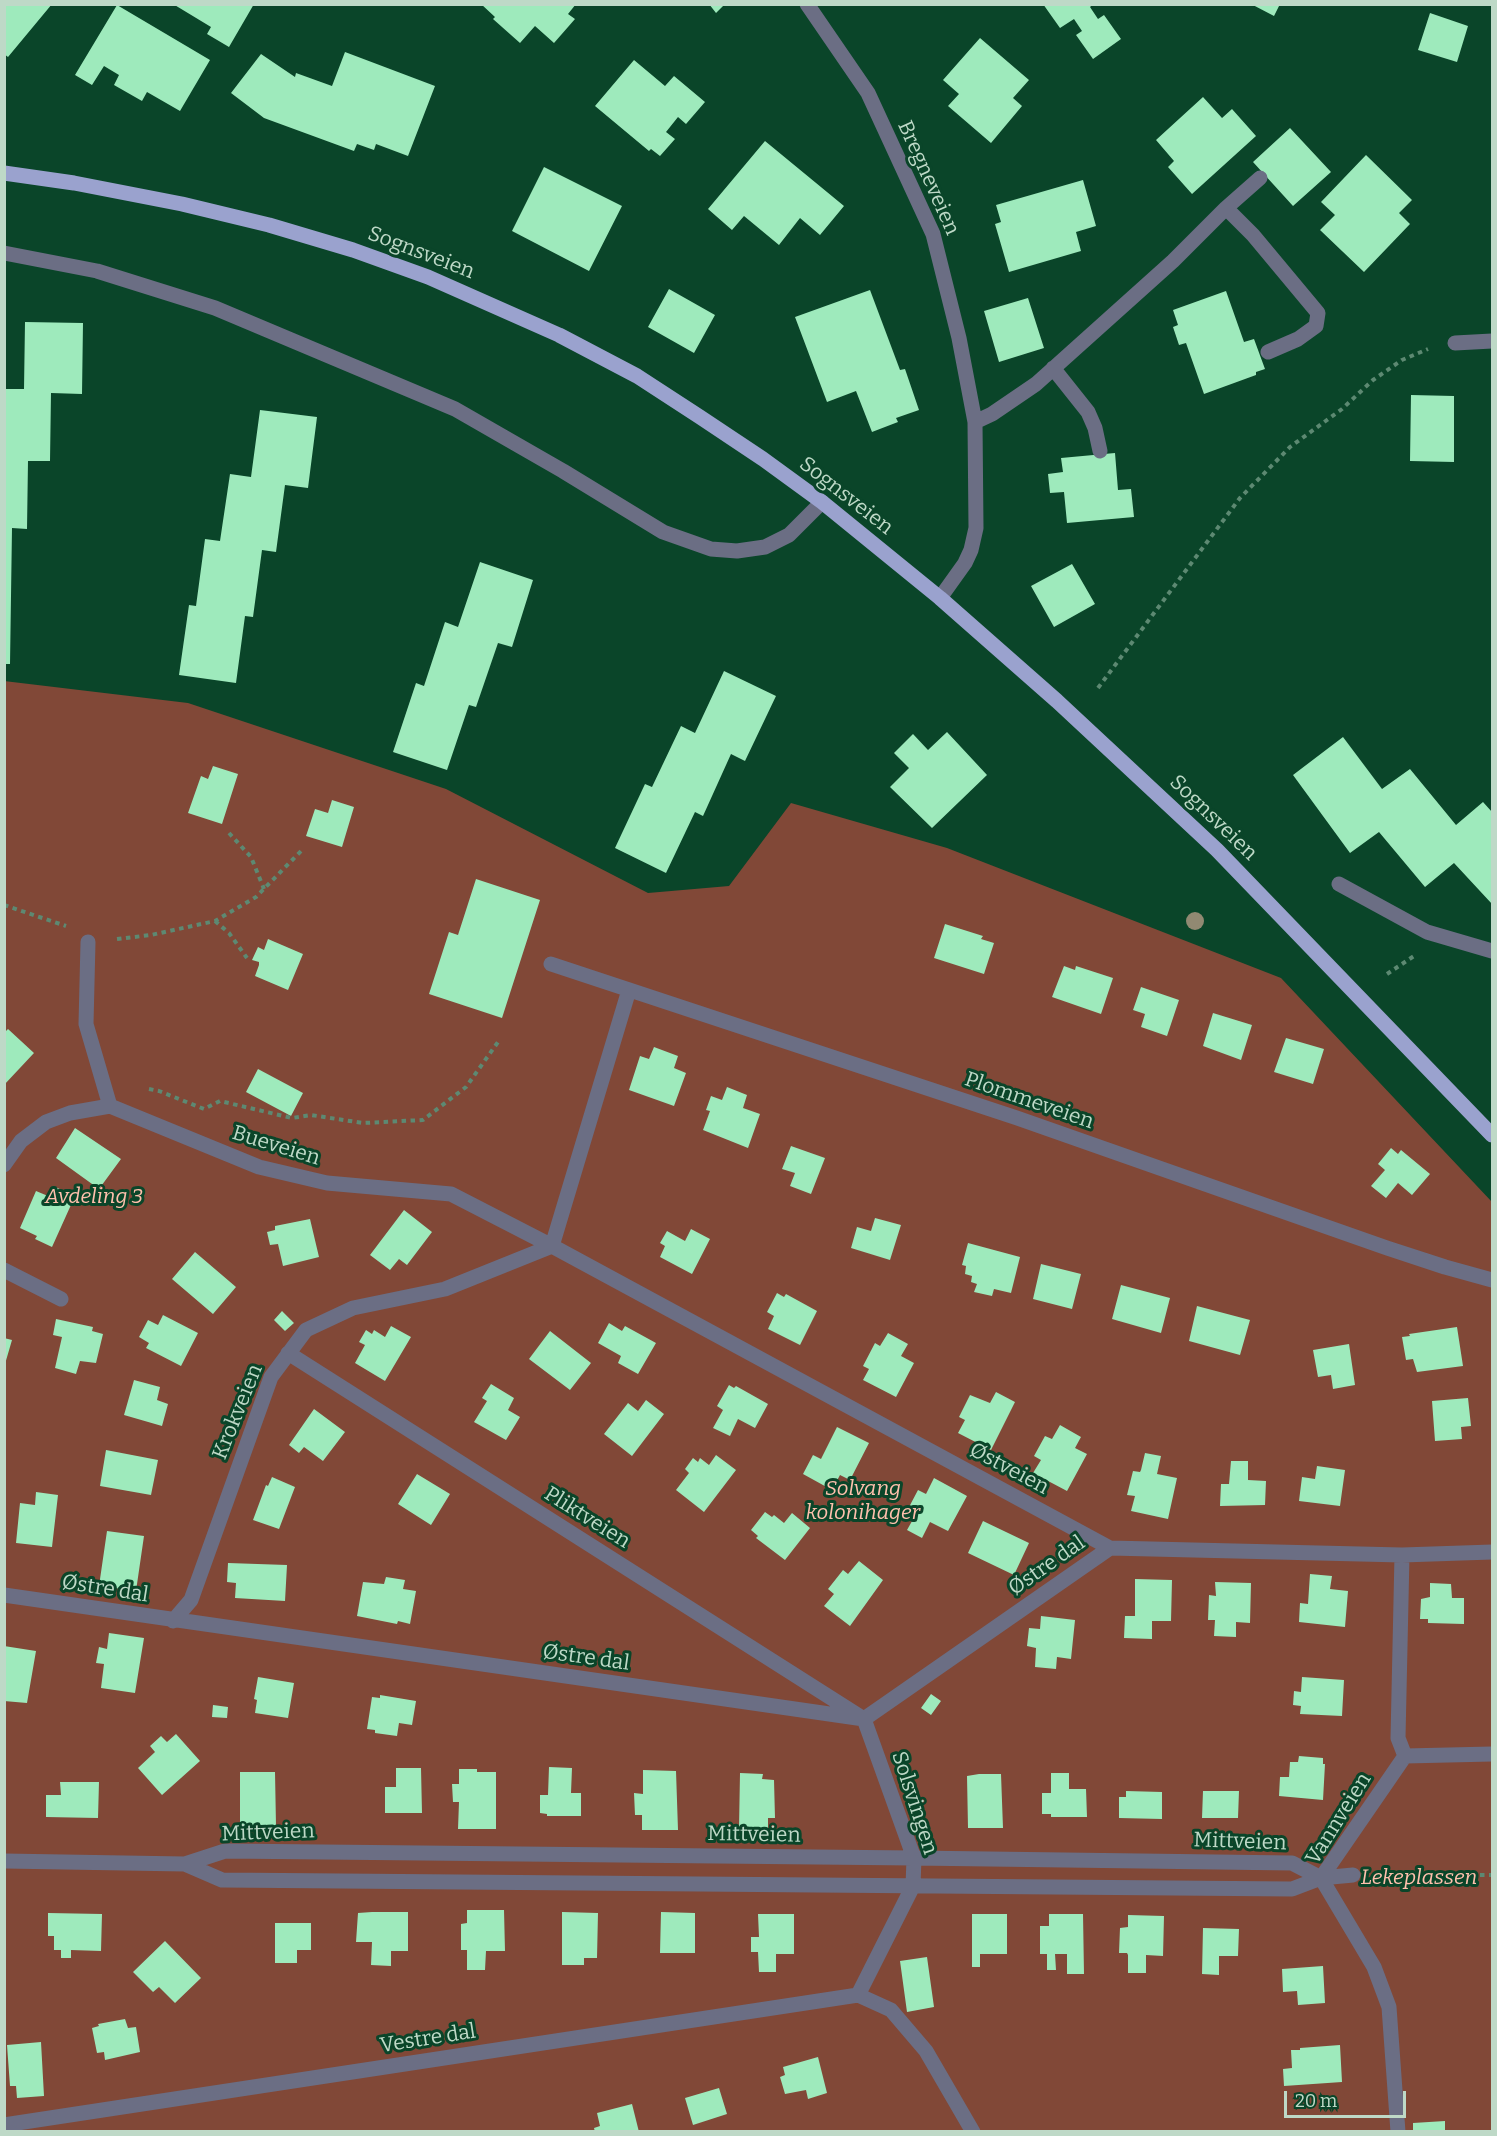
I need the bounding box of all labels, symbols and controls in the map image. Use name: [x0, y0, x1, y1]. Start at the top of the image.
street label: Bregneveien: [892, 117, 964, 239]
street label: Sognsveien: [364, 221, 478, 285]
street label: Sognsveien: [794, 452, 898, 540]
street label: Sognsveien: [1164, 770, 1262, 866]
street label: Plommeveien: [961, 1067, 1097, 1135]
street label: Bueveien: [229, 1121, 323, 1171]
park label: Avdeling 3: [45, 1184, 143, 1210]
street label: Krokveien: [208, 1361, 268, 1463]
street label: Østveien: [965, 1438, 1053, 1500]
park label: Solvang kolonihager: [806, 1476, 920, 1526]
street label: Pliktveien: [539, 1482, 635, 1554]
street label: Østre dal: [1004, 1531, 1090, 1601]
street label: Østre dal: [60, 1570, 150, 1608]
street label: Østre dal: [541, 1639, 631, 1677]
street label: Solsvingen: [886, 1748, 942, 1858]
street label: Vannveien: [1301, 1768, 1377, 1870]
street label: Mittveien: [221, 1819, 315, 1847]
street label: Mittveien: [707, 1822, 801, 1848]
street label: Mittveien: [1193, 1828, 1287, 1856]
park label: Lekeplassen: [1361, 1865, 1477, 1891]
street label: Vestre dal: [378, 2019, 478, 2059]
scale bar: [1287, 2079, 1408, 2117]
text: 20 m: [1295, 2090, 1337, 2112]

